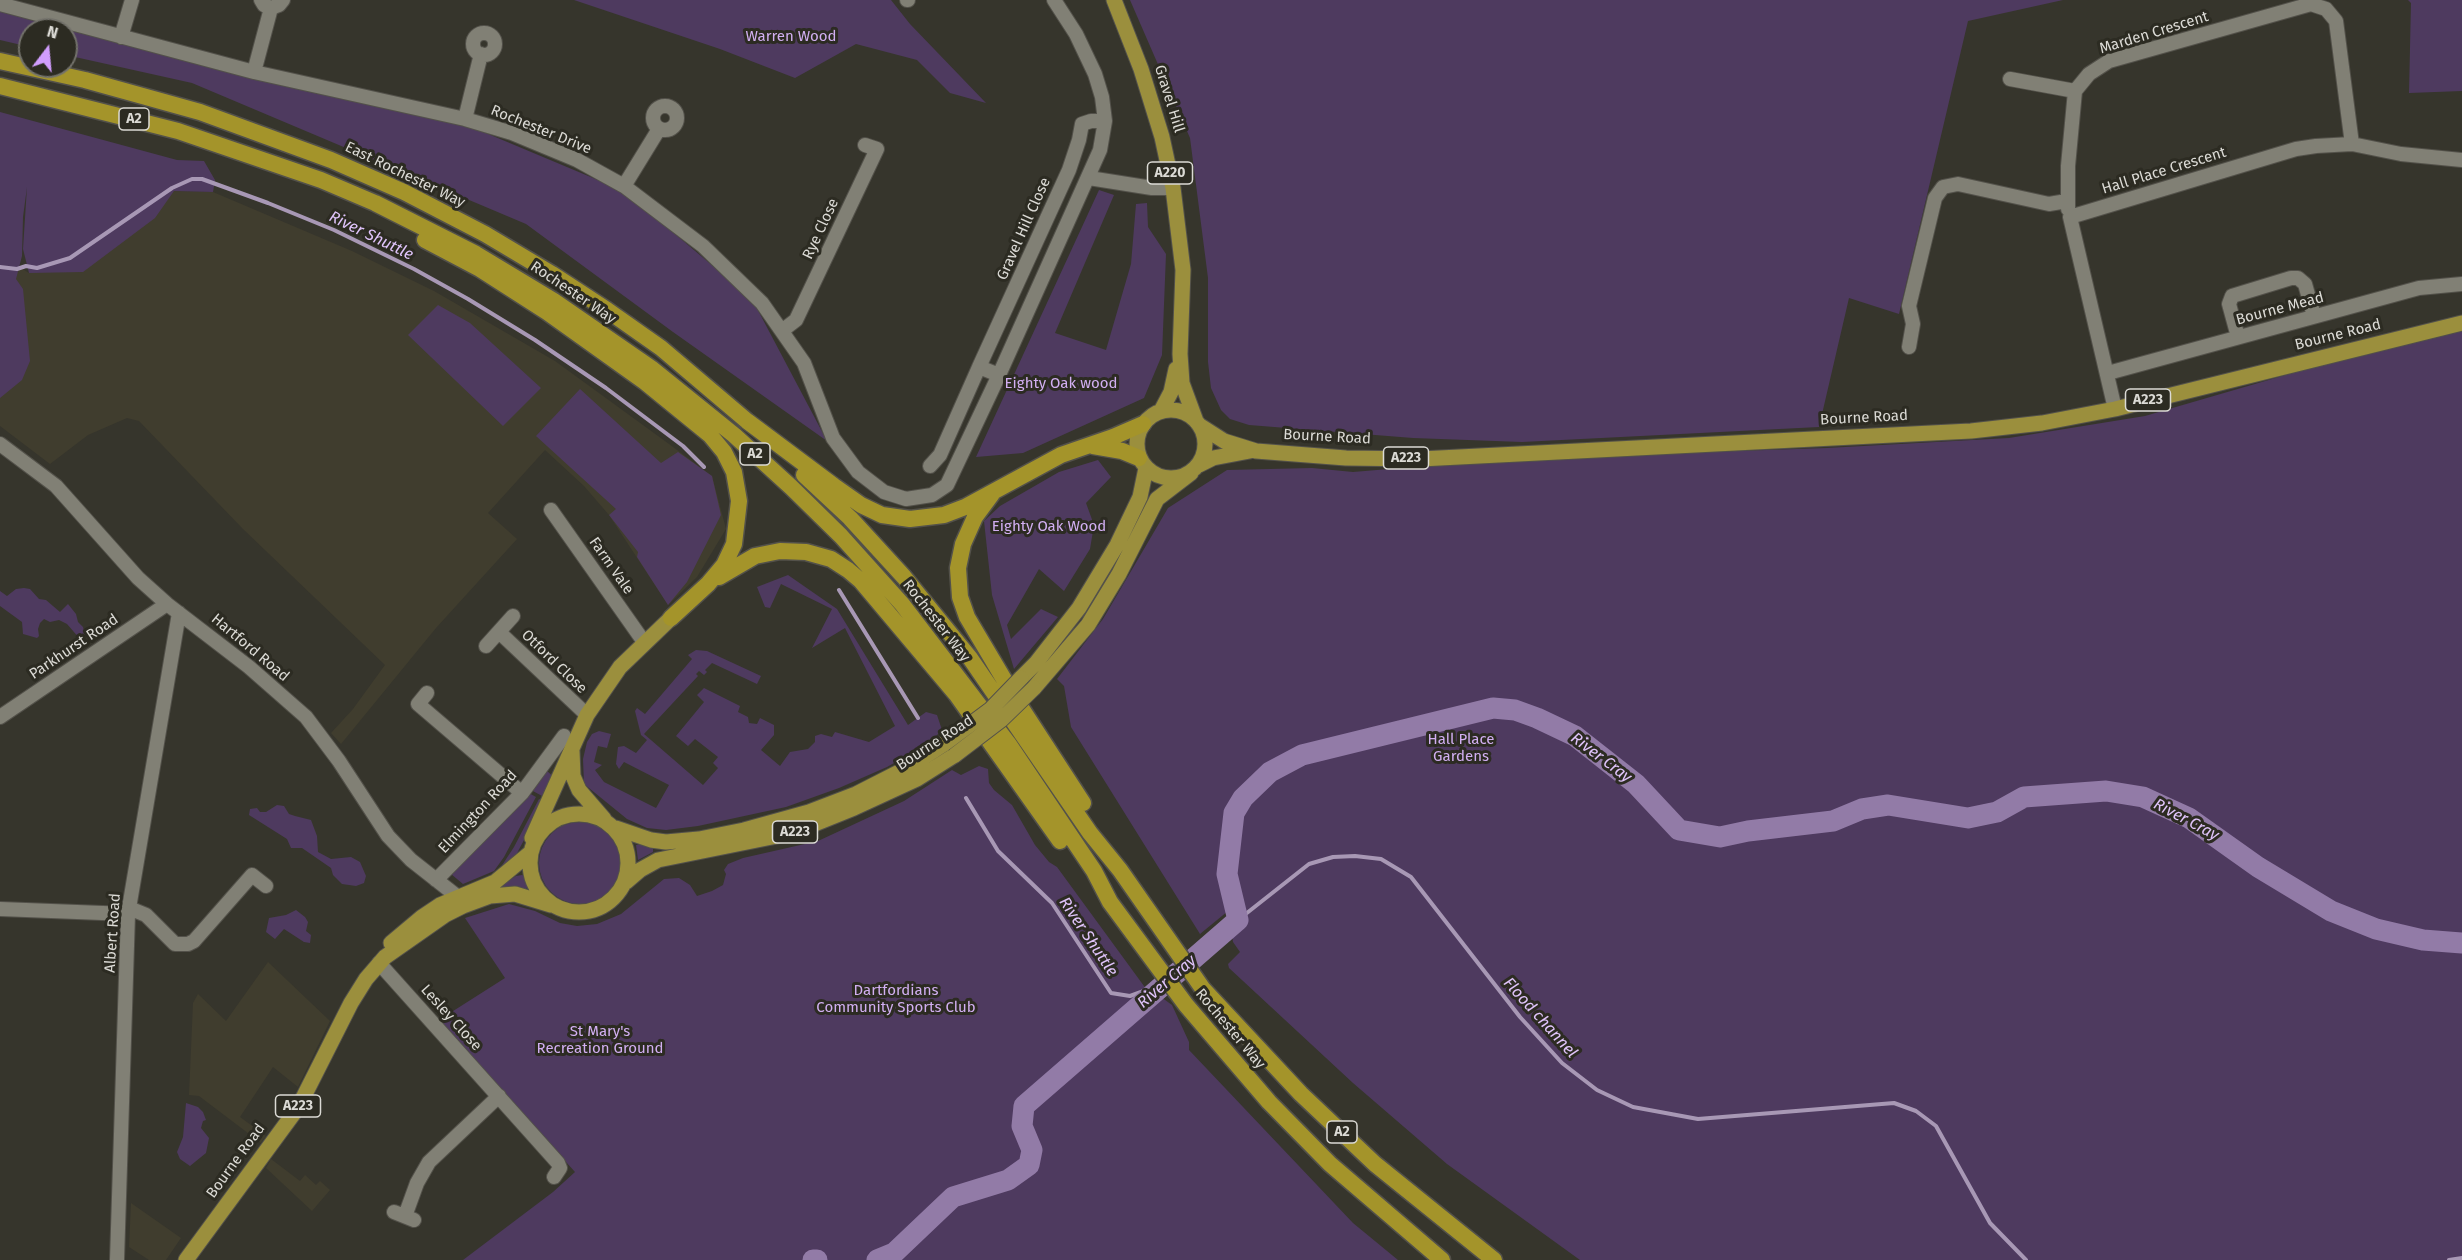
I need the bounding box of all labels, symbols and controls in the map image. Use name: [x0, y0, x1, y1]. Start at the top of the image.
street label: Marden Crescent: [2097, 8, 2211, 58]
north arrow: [18, 18, 78, 78]
text: N: [45, 22, 60, 43]
park label: Warren Wood: [746, 28, 836, 46]
street label: Gravel Hill: [1150, 63, 1188, 135]
street label: Rochester Drive: [488, 102, 594, 158]
road number: A2: [119, 108, 149, 130]
street label: East Rochester Way: [342, 138, 468, 212]
street label: Hall Place Crescent: [2100, 144, 2228, 198]
road number: A220: [1148, 162, 1192, 184]
street label: Gravel Hill Close: [993, 175, 1055, 283]
street label: Rye Close: [799, 196, 843, 262]
water label: River Shuttle: [326, 207, 416, 265]
street label: Rochester Way: [527, 258, 619, 328]
street label: Bourne Mead: [2234, 289, 2326, 329]
street label: Bourne Road: [2293, 316, 2383, 354]
park label: Eighty Oak wood: [1005, 375, 1117, 393]
road number: A223: [2126, 389, 2170, 411]
street label: Bourne Road: [1820, 407, 1908, 429]
street label: Bourne Road: [1283, 426, 1371, 448]
road number: A2: [740, 443, 770, 465]
road number: A223: [1384, 447, 1428, 469]
park label: Eighty Oak Wood: [992, 518, 1106, 536]
street label: Farm Vale: [585, 534, 637, 598]
street label: Rochester Way: [898, 576, 974, 666]
street label: Hartford Road: [207, 610, 293, 686]
street label: Parkhurst Road: [26, 611, 122, 683]
street label: Otford Close: [517, 626, 591, 698]
street label: Bourne Road: [893, 712, 977, 774]
water label: River Cray: [1567, 729, 1635, 787]
park label: Hall Place Gardens: [1427, 731, 1495, 766]
street label: Elmington Road: [435, 767, 521, 857]
water label: River Cray: [2150, 795, 2222, 845]
road number: A223: [772, 821, 818, 843]
street label: Albert Road: [101, 893, 125, 973]
water label: River Shuttle: [1054, 894, 1122, 980]
water label: River Cray: [1134, 951, 1200, 1013]
water label: Flood channel: [1499, 974, 1581, 1062]
street label: Lesley Close: [417, 981, 485, 1055]
park label: Dartfordians Community Sports Club: [816, 982, 976, 1017]
street label: Rochester Way: [1191, 985, 1269, 1073]
park label: St Mary's Recreation Ground: [537, 1023, 663, 1058]
road number: A223: [276, 1095, 320, 1117]
street label: Bourne Road: [203, 1120, 269, 1202]
road number: A2: [1327, 1121, 1357, 1143]

